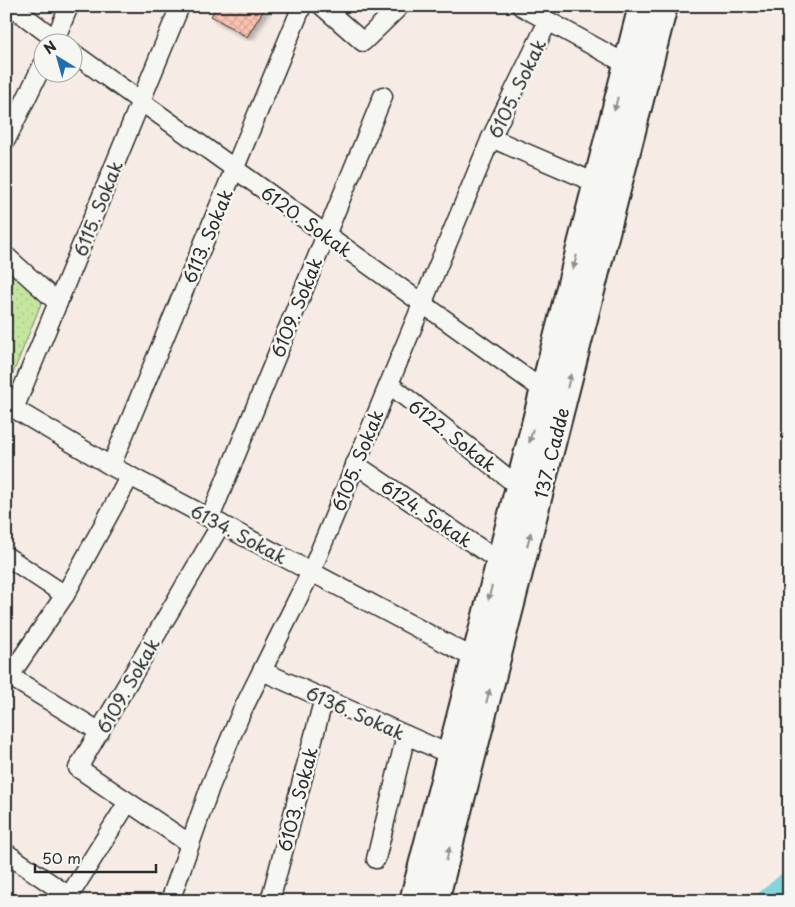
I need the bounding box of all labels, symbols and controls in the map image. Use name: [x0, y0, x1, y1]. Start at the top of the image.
north arrow: [32, 32, 82, 82]
street label: 6105. Sokak: [480, 34, 552, 142]
text: N: [39, 35, 61, 59]
one-way arrow: [612, 97, 620, 112]
street label: 6115. Sokak: [66, 156, 128, 260]
street label: 6120. Sokak: [256, 179, 358, 263]
street label: 6113. Sokak: [175, 184, 239, 288]
street label: 6109. Sokak: [264, 253, 328, 361]
one-way arrow: [571, 254, 579, 269]
one-way arrow: [565, 374, 573, 389]
street label: 6122. Sokak: [403, 392, 503, 478]
street label: 6105. Sokak: [324, 405, 390, 515]
street label: 137. Cadde: [527, 405, 575, 501]
one-way arrow: [527, 429, 535, 444]
street label: 6124. Sokak: [376, 472, 478, 554]
street label: 6134. Sokak: [186, 496, 292, 570]
one-way arrow: [525, 531, 533, 546]
one-way arrow: [486, 586, 494, 601]
street label: 6109. Sokak: [89, 632, 165, 738]
street label: 6136. Sokak: [302, 678, 410, 746]
one-way arrow: [485, 689, 493, 704]
street label: 6103. Sokak: [270, 744, 324, 854]
scale bar: [35, 842, 156, 874]
text: 50 m: [42, 846, 81, 869]
one-way arrow: [444, 846, 452, 861]

